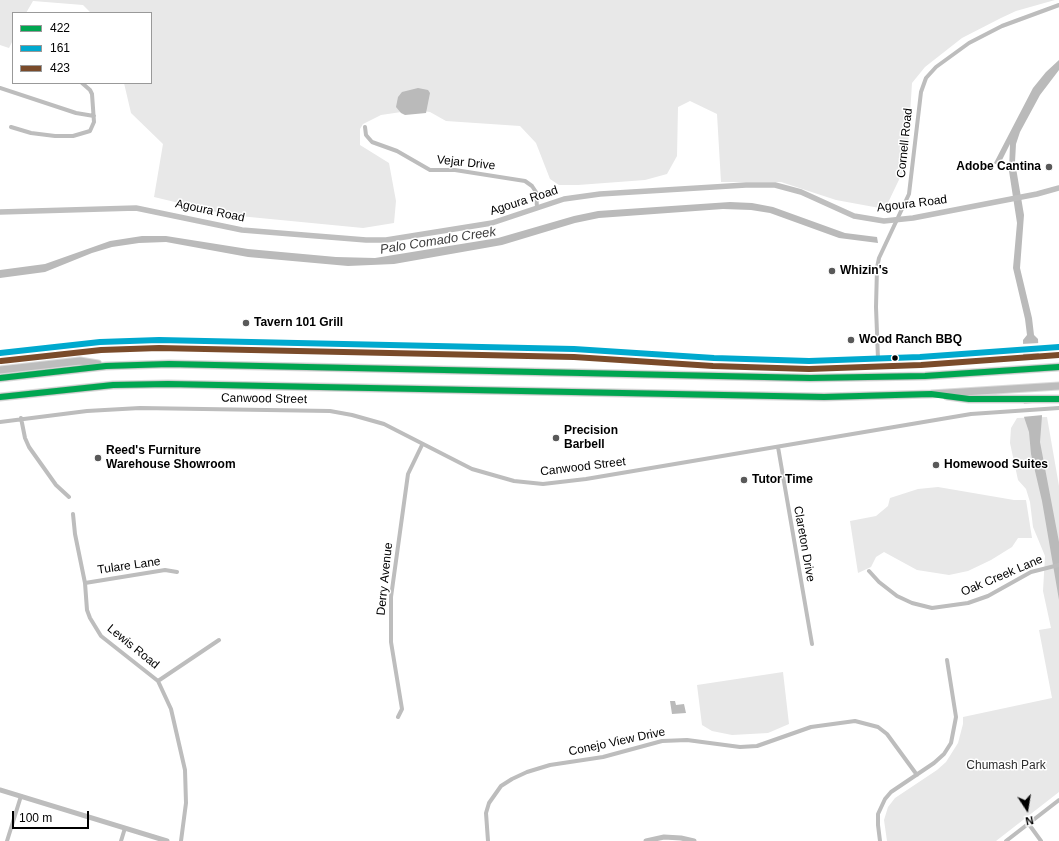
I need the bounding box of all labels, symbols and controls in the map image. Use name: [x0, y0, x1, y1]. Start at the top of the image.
legend: [12, 12, 152, 84]
text: 422: [50, 21, 70, 35]
text: 161: [50, 41, 70, 55]
text: 423: [50, 61, 70, 75]
street label: Cornell Road: [894, 107, 916, 179]
street label: Vejar Drive: [436, 153, 496, 173]
place label: Adobe Cantina: [956, 160, 1041, 174]
marker: Adobe Cantina: [1044, 162, 1054, 172]
street label: Agoura Road: [488, 183, 560, 219]
street label: Agoura Road: [876, 193, 948, 215]
street label: Agoura Road: [174, 197, 246, 225]
water label: Palo Comado Creek: [379, 224, 497, 258]
place label: Whizin's: [840, 264, 888, 278]
marker: Whizin's: [827, 266, 837, 276]
place label: Tavern 101 Grill: [254, 316, 343, 330]
marker: Tavern 101 Grill: [241, 318, 251, 328]
place label: Wood Ranch BBQ: [859, 333, 962, 347]
marker: Wood Ranch BBQ: [846, 335, 856, 345]
unlabelled marker: [890, 353, 900, 363]
street label: Canwood Street: [221, 391, 307, 407]
place label: Precision Barbell: [564, 424, 618, 452]
marker: Precision Barbell: [551, 433, 561, 443]
place label: Reed's Furniture Warehouse Showroom: [106, 444, 236, 472]
marker: Reed's Furniture Warehouse Showroom: [93, 453, 103, 463]
street label: Canwood Street: [539, 455, 627, 479]
place label: Homewood Suites: [944, 458, 1048, 472]
marker: Homewood Suites: [931, 460, 941, 470]
place label: Tutor Time: [752, 473, 813, 487]
marker: Tutor Time: [739, 475, 749, 485]
street label: Clareton Drive: [790, 505, 818, 583]
street label: Derry Avenue: [374, 542, 396, 616]
street label: Oak Creek Lane: [959, 552, 1045, 600]
street label: Tulare Lane: [97, 554, 161, 578]
street label: Lewis Road: [104, 622, 162, 672]
street label: Conejo View Drive: [567, 725, 667, 759]
park label: Chumash Park: [966, 759, 1046, 773]
north arrow: [1007, 789, 1047, 829]
scale bar: [14, 803, 91, 829]
text: 100 m: [19, 811, 52, 825]
text: N: [1024, 814, 1035, 827]

